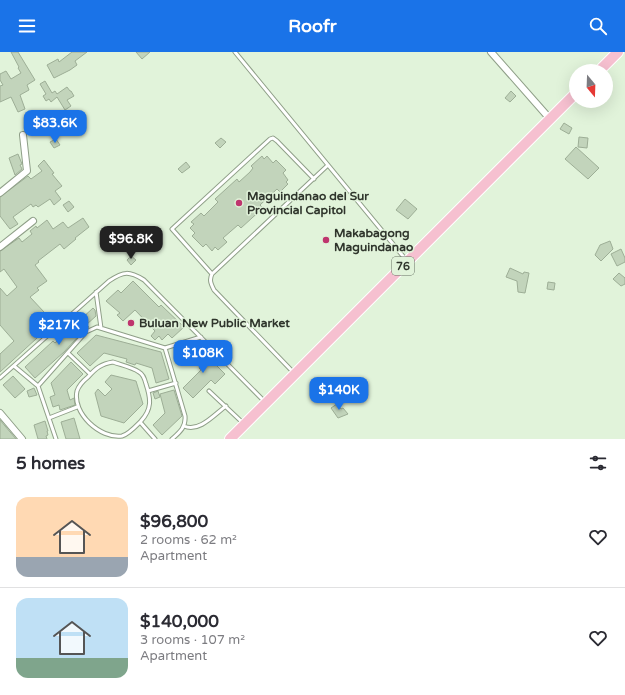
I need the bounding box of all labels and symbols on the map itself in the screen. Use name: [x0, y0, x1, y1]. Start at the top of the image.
north arrow: [569, 64, 613, 108]
pin: $83.6K: [22, 110, 88, 144]
place label: Maguindanao del Sur Provincial Capitol: [247, 189, 369, 218]
marker: Maguindanao del Sur Provincial Capitol: [234, 198, 244, 208]
pin: $96.8K: [98, 226, 164, 260]
place label: Makabagong Maguindanao: [334, 226, 413, 255]
marker: Makabagong Maguindanao: [321, 235, 331, 245]
road number: 76: [392, 257, 414, 275]
pin: $217K: [31, 312, 87, 346]
place label: Buluan New Public Market: [139, 316, 290, 330]
marker: Buluan New Public Market: [126, 318, 136, 328]
pin: $108K: [175, 340, 231, 374]
pin: $140K: [311, 377, 367, 411]

